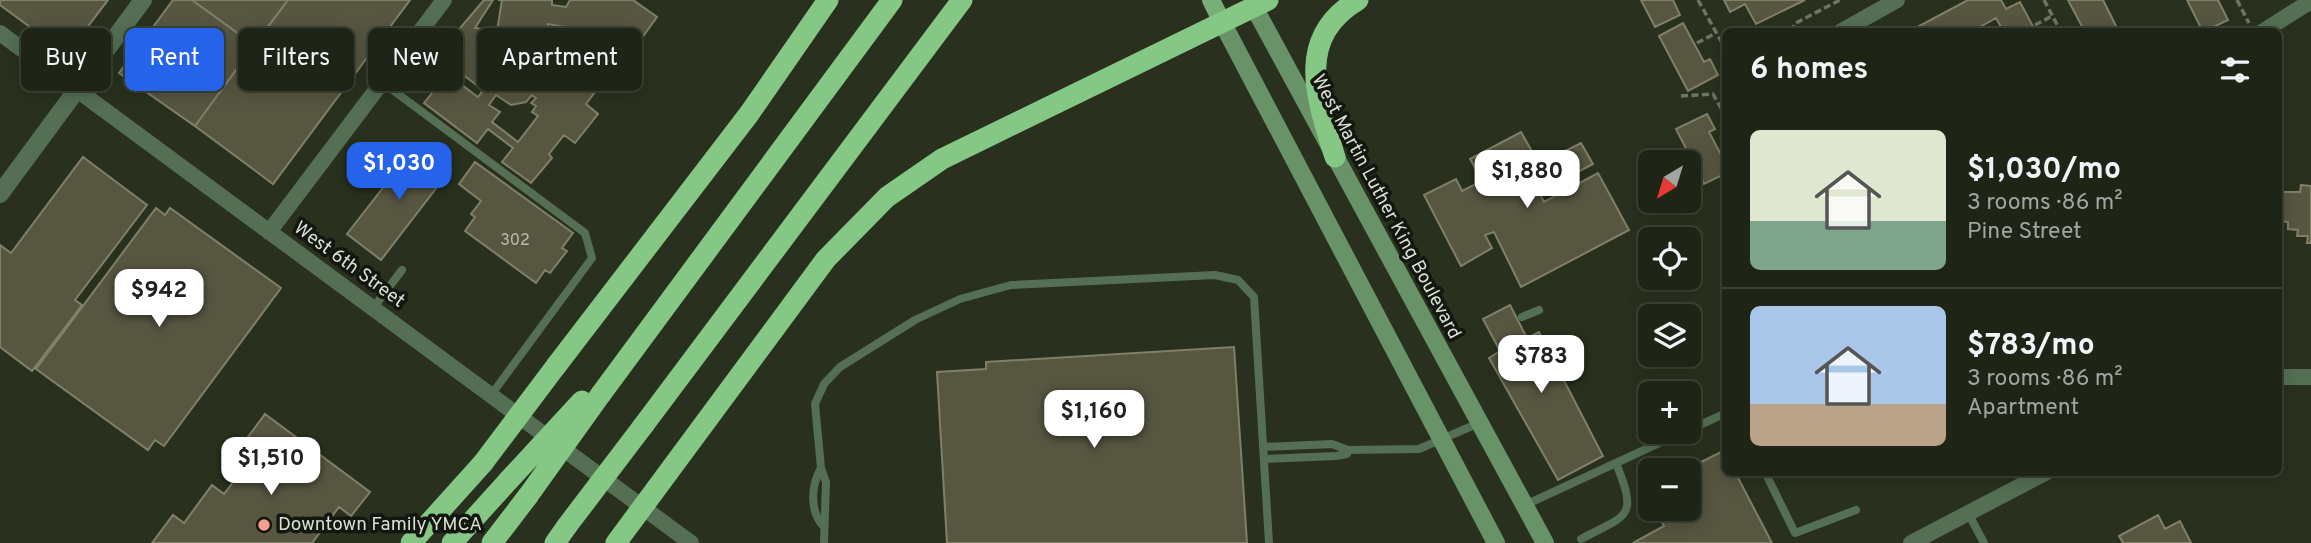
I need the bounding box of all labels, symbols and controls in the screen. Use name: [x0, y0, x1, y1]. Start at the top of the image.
chip: Buy: [21, 28, 111, 91]
chip: Rent: [125, 28, 224, 91]
chip: Filters: [238, 28, 354, 91]
chip: New: [368, 28, 463, 91]
chip: Apartment: [477, 28, 642, 91]
icon: filters: [2216, 51, 2254, 89]
text: 6 homes: [1750, 52, 1868, 89]
street label: West Martin Luther King Boulevard: [1306, 71, 1466, 343]
pin: $1,030: [342, 142, 456, 202]
text: $1,030: [363, 150, 435, 179]
pin: $1,880: [1470, 150, 1584, 210]
north arrow: [1638, 150, 1701, 214]
map controls: [1638, 150, 1701, 521]
text: $1,030/mo: [1967, 152, 2121, 189]
text: $1,880: [1491, 158, 1563, 187]
icon: home: [1806, 158, 1890, 242]
text: 3 rooms · 86 m²: [1967, 189, 2123, 218]
street label: West 6th Street: [289, 217, 409, 313]
text: Pine Street: [1967, 218, 2082, 247]
button: locate: [1638, 227, 1701, 290]
house number: 302: [500, 231, 530, 251]
pin: $942: [118, 270, 200, 329]
text: $942: [131, 277, 187, 306]
button: layers: [1638, 304, 1701, 367]
text: $783/mo: [1967, 328, 2095, 365]
icon: home: [1806, 334, 1890, 418]
pin: $783: [1500, 336, 1582, 395]
text: $783: [1514, 343, 1568, 372]
text: 3 rooms · 86 m²: [1967, 365, 2123, 394]
button: +: [1638, 381, 1701, 444]
pin: $1,160: [1037, 391, 1151, 450]
text: Apartment: [1967, 394, 2079, 423]
text: $1,160: [1060, 398, 1128, 427]
pin: $1,510: [214, 438, 328, 497]
text: $1,510: [237, 445, 305, 474]
button: −: [1638, 458, 1701, 521]
place label: Downtown Family YMCA: [278, 513, 482, 537]
marker: Downtown Family YMCA: [256, 517, 272, 533]

